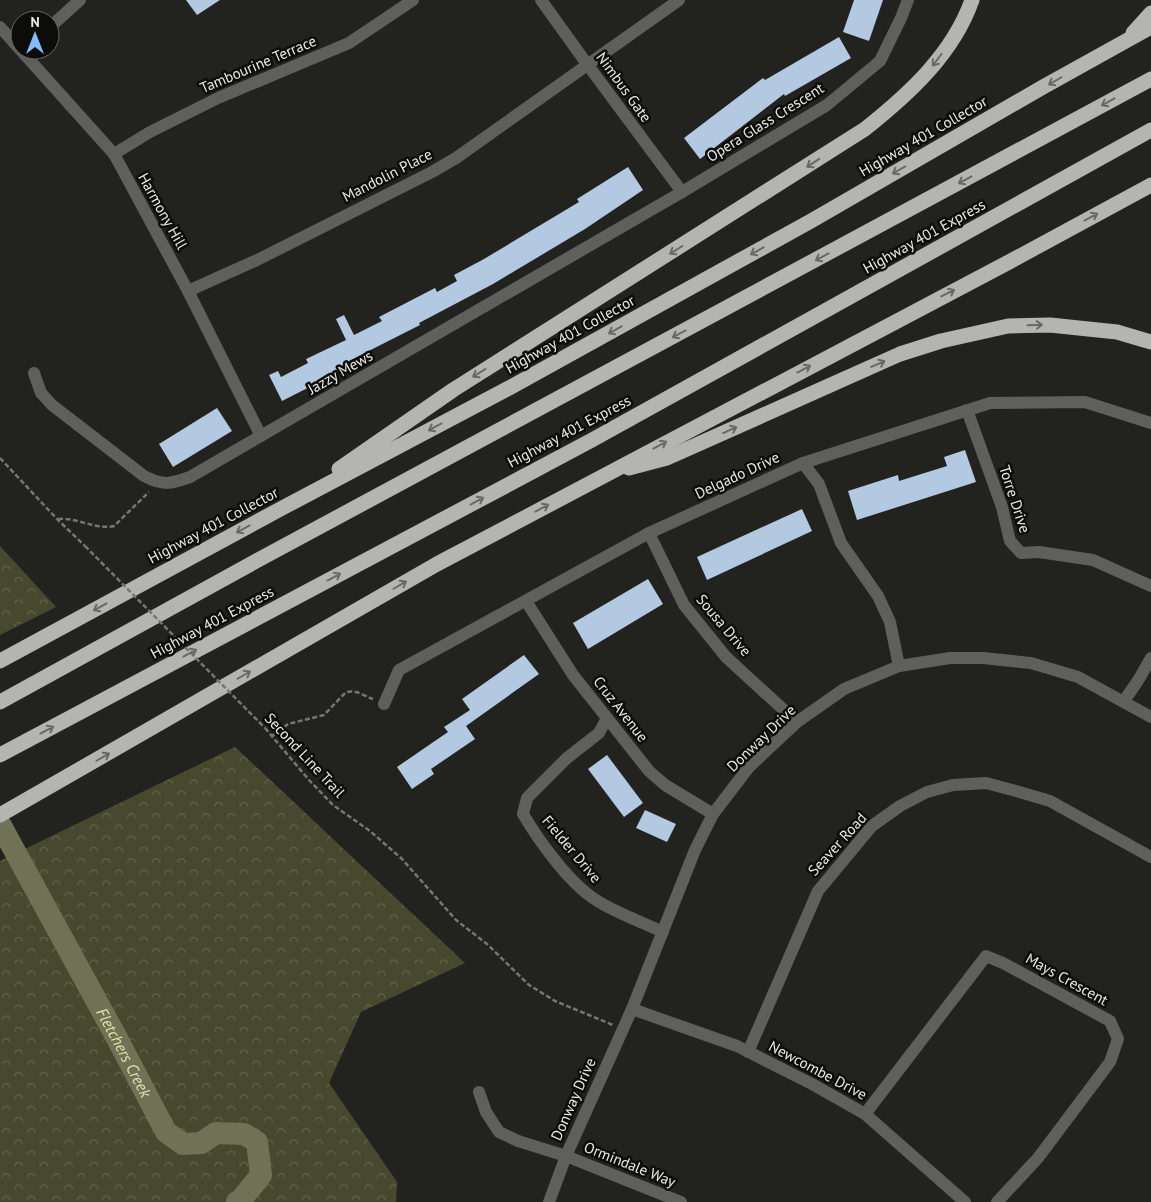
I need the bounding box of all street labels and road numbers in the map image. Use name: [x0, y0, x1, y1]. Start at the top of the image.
street label: Tambourine Terrace: [197, 31, 319, 97]
street label: Nimbus Gate: [592, 48, 656, 126]
street label: Opera Glass Crescent: [703, 78, 827, 166]
street label: Highway 401 Collector: [855, 92, 991, 180]
street label: Mandolin Place: [339, 144, 435, 206]
street label: Harmony Hill: [134, 169, 192, 253]
street label: Highway 401 Express: [859, 194, 989, 278]
street label: Highway 401 Collector: [502, 291, 638, 377]
street label: Jazzy Mews: [303, 346, 376, 399]
street label: Highway 401 Express: [504, 390, 634, 472]
street label: Delgado Drive: [692, 447, 782, 503]
street label: Torre Drive: [995, 463, 1035, 535]
street label: Highway 401 Collector: [145, 483, 281, 567]
street label: Highway 401 Express: [147, 581, 277, 663]
street label: Sousa Drive: [692, 590, 756, 660]
street label: Cruz Avenue: [589, 672, 653, 746]
street label: Donway Drive: [723, 700, 799, 776]
street label: Second Line Trail: [261, 709, 350, 802]
street label: Seaver Road: [804, 808, 870, 880]
street label: Fielder Drive: [538, 811, 606, 887]
street label: Mays Crescent: [1022, 949, 1112, 1009]
street label: Newcombe Drive: [766, 1036, 870, 1104]
street label: Donway Drive: [546, 1055, 600, 1143]
street label: Ormindale Way: [581, 1137, 679, 1191]

